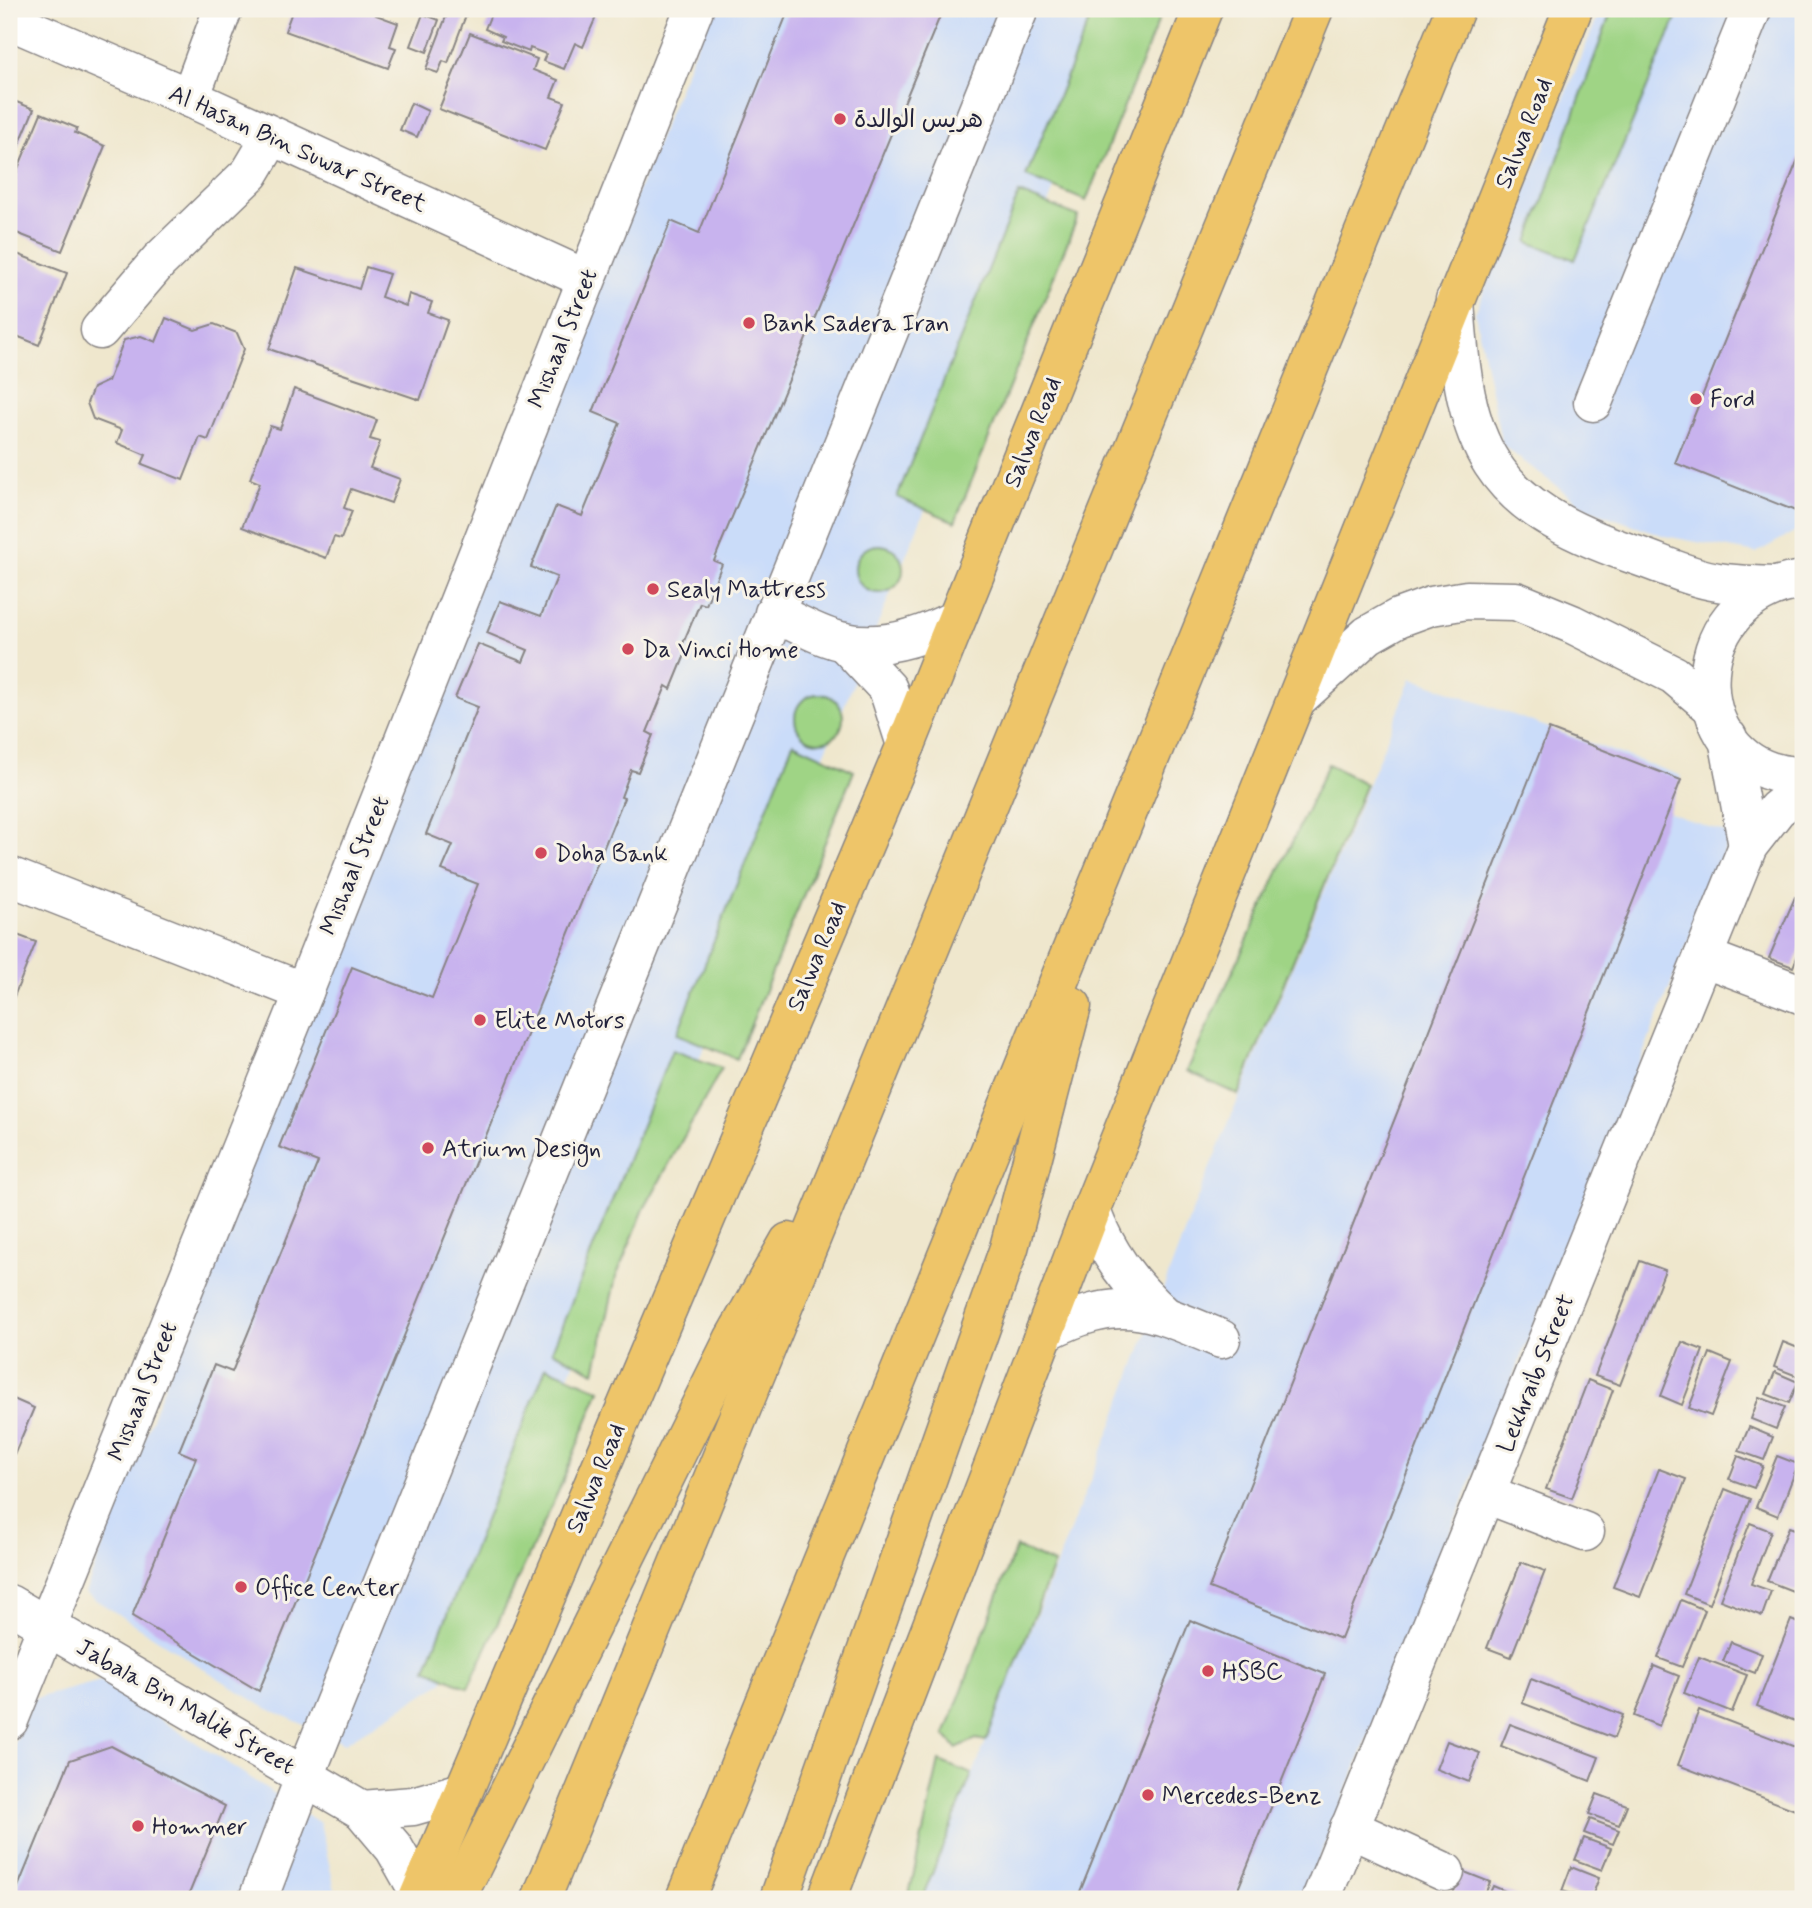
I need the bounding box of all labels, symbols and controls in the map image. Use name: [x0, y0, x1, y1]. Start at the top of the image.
street label: Salwa Road: [1488, 74, 1561, 193]
street label: Al Hasan Bin Suwar Street: [164, 78, 431, 220]
place label: هريس الوالدة: [854, 105, 983, 136]
marker: هريس الوالدة: [832, 111, 848, 127]
street label: Mishaal Street: [521, 264, 605, 413]
place label: Bank Sadera Iran: [763, 309, 949, 340]
marker: Bank Sadera Iran: [741, 315, 757, 331]
street label: Salwa Road: [997, 373, 1070, 492]
place label: Ford: [1710, 385, 1755, 416]
marker: Ford: [1688, 391, 1704, 407]
place label: Sealy Mattress: [667, 575, 826, 606]
marker: Sealy Mattress: [645, 581, 661, 597]
place label: Da Vinci Home: [642, 635, 798, 666]
marker: Da Vinci Home: [620, 641, 636, 657]
street label: Mishaal Street: [313, 791, 397, 940]
place label: Doha Bank: [555, 839, 668, 870]
marker: Doha Bank: [533, 845, 549, 861]
street label: Salwa Road: [780, 897, 854, 1016]
place label: Elite Motors: [494, 1006, 625, 1037]
marker: Elite Motors: [472, 1012, 488, 1028]
place label: Atrium Design: [442, 1134, 601, 1167]
marker: Atrium Design: [420, 1140, 436, 1156]
street label: Lekhraib Street: [1491, 1290, 1582, 1457]
street label: Mishaal Street: [101, 1317, 185, 1466]
street label: Salwa Road: [559, 1419, 633, 1538]
place label: Office Center: [255, 1573, 399, 1604]
marker: Office Center: [233, 1579, 249, 1595]
street label: Jabala Bin Malik Street: [71, 1632, 300, 1782]
place label: HSBC: [1222, 1657, 1283, 1688]
marker: HSBC: [1200, 1663, 1216, 1679]
place label: Mercedes-Benz: [1162, 1781, 1322, 1812]
marker: Mercedes-Benz: [1140, 1787, 1156, 1803]
place label: Hommer: [152, 1812, 247, 1843]
marker: Hommer: [130, 1818, 146, 1834]

